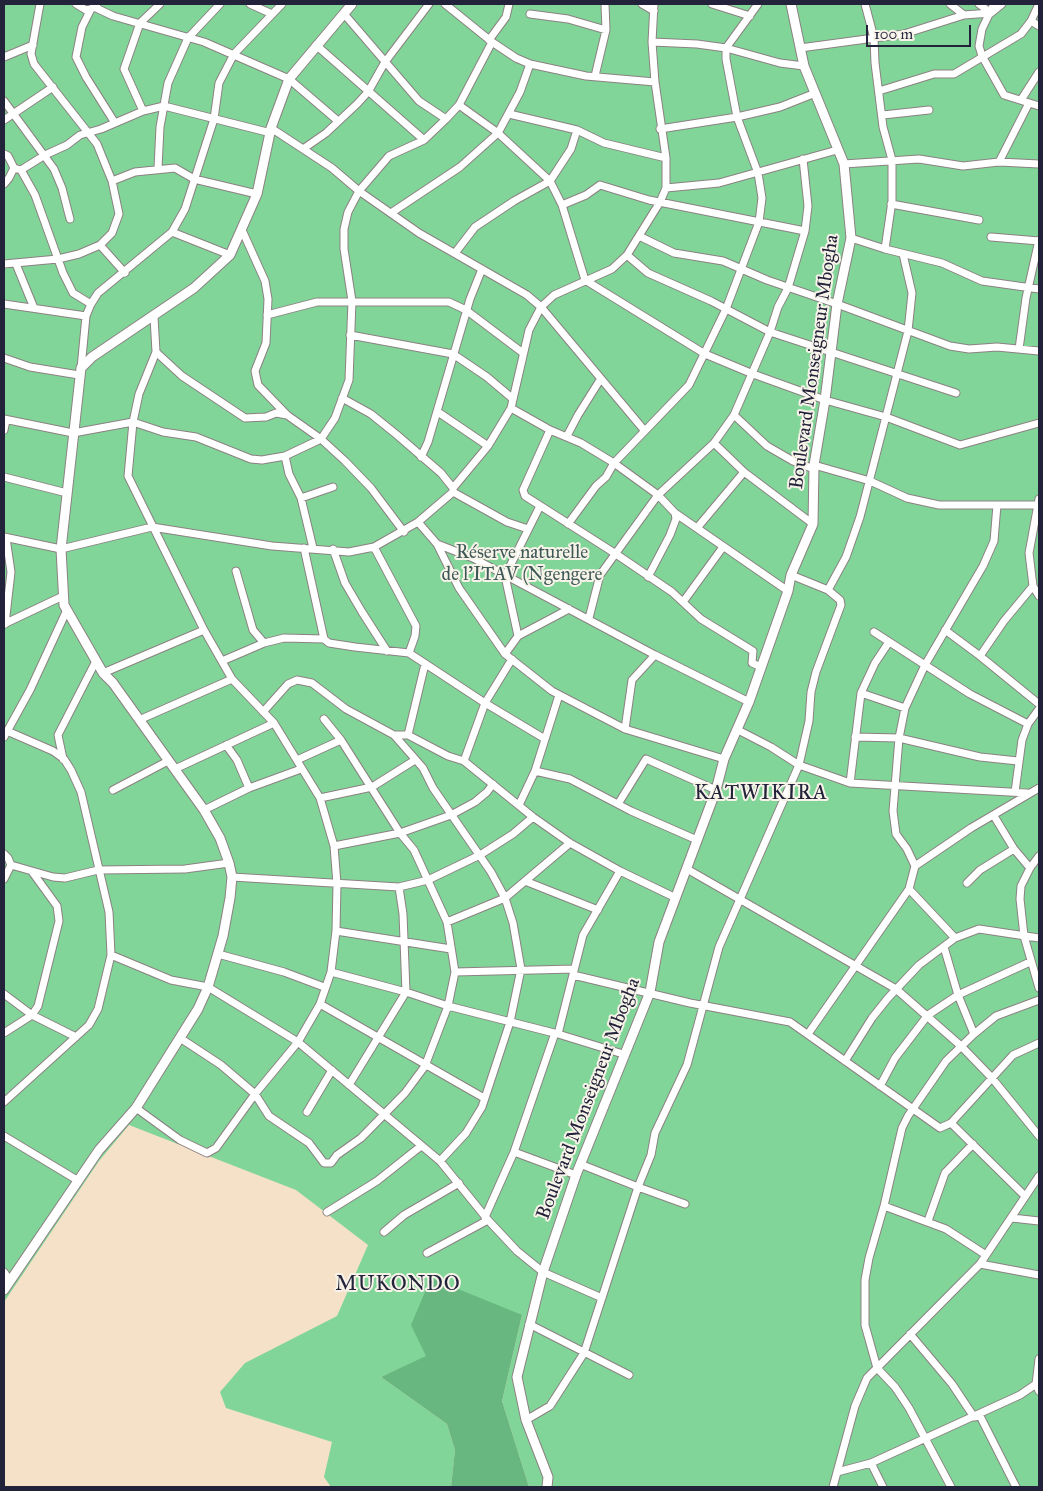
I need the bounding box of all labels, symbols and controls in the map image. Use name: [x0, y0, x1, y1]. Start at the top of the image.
scale bar: [868, 15, 973, 47]
text: 100 m: [874, 25, 913, 43]
street label: Boulevard Monseigneur Mbogha: [786, 233, 844, 491]
park label: Réserve naturelle de l'ITAV (Ngengere: [442, 542, 602, 586]
district label: KATWIKIRA: [693, 781, 829, 807]
street label: Boulevard Monseigneur Mbogha: [532, 975, 646, 1223]
district label: MUKONDO: [334, 1272, 462, 1298]

